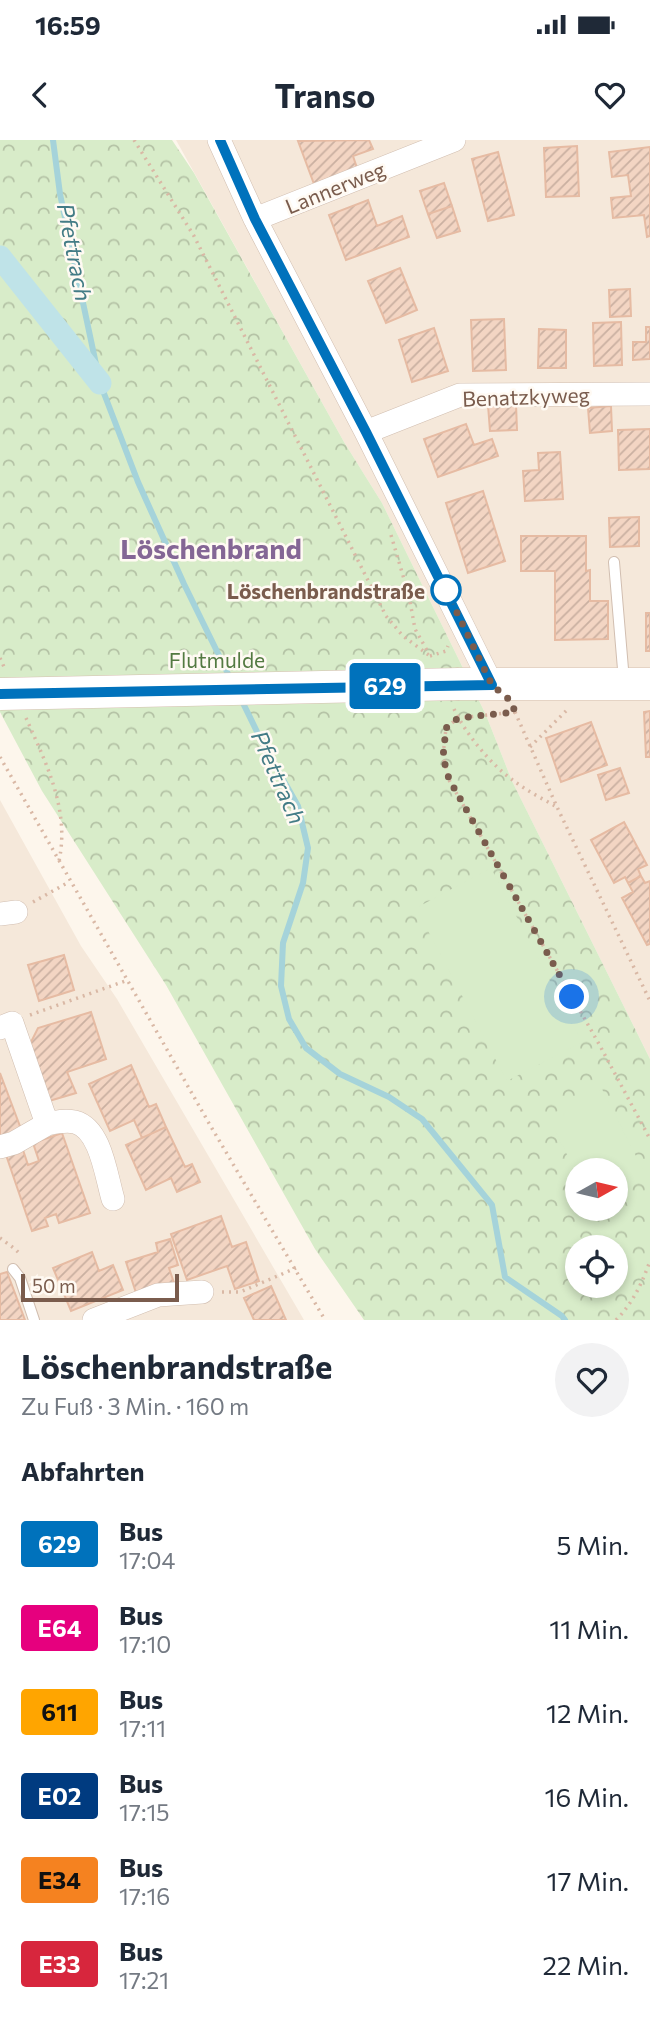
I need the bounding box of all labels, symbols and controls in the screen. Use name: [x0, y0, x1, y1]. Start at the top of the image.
text: 16:59: [35, 9, 101, 40]
text: Transo: [275, 75, 375, 115]
icon: back: [21, 76, 59, 114]
icon: heart: [591, 76, 629, 114]
street label: Lannerweg: [281, 156, 389, 218]
water label: Pfettrach: [52, 201, 98, 303]
street label: Benatzkyweg: [462, 381, 590, 411]
district label: Löschenbrand: [120, 531, 302, 565]
marker: Löschenbrandstraße: [431, 575, 461, 605]
place label: Löschenbrandstraße: [227, 578, 425, 603]
park label: Flutmulde: [169, 647, 265, 672]
line badge: 629: [345, 663, 425, 709]
text: 629: [364, 671, 406, 700]
water label: Pfettrach: [246, 726, 312, 828]
your location: [554, 979, 589, 1014]
north arrow: [565, 1158, 628, 1222]
map controls: [565, 1158, 628, 1298]
button: locate: [565, 1235, 628, 1298]
scale bar: [21, 1271, 178, 1303]
text: 50 m: [32, 1274, 76, 1297]
button: heart: [555, 1343, 629, 1417]
text: Löschenbrandstraße: [21, 1345, 332, 1386]
text: Zu Fuß · 3 Min. · 160 m: [21, 1392, 249, 1420]
text: Abfahrten: [21, 1455, 144, 1486]
text: Bus: [119, 1515, 163, 1546]
text: 629: [38, 1529, 81, 1558]
text: 5 Min.: [556, 1529, 629, 1560]
text: 17:04: [119, 1546, 175, 1574]
text: Bus: [119, 1599, 163, 1630]
text: E64: [38, 1613, 81, 1642]
text: 11 Min.: [549, 1613, 629, 1644]
text: 17:10: [119, 1630, 171, 1658]
text: Bus: [119, 1683, 163, 1714]
text: 611: [41, 1697, 78, 1726]
text: 12 Min.: [546, 1697, 629, 1728]
text: 17:11: [119, 1714, 166, 1742]
text: Bus: [119, 1767, 163, 1798]
text: E02: [38, 1781, 81, 1810]
text: 16 Min.: [545, 1781, 629, 1812]
text: 17:15: [119, 1798, 169, 1826]
text: Bus: [119, 1851, 163, 1882]
text: E34: [38, 1865, 81, 1894]
text: 17 Min.: [547, 1865, 629, 1896]
text: 17:16: [119, 1882, 170, 1910]
text: Bus: [119, 1935, 163, 1966]
text: E33: [38, 1949, 81, 1978]
text: 22 Min.: [543, 1949, 629, 1980]
text: 17:21: [119, 1966, 169, 1994]

